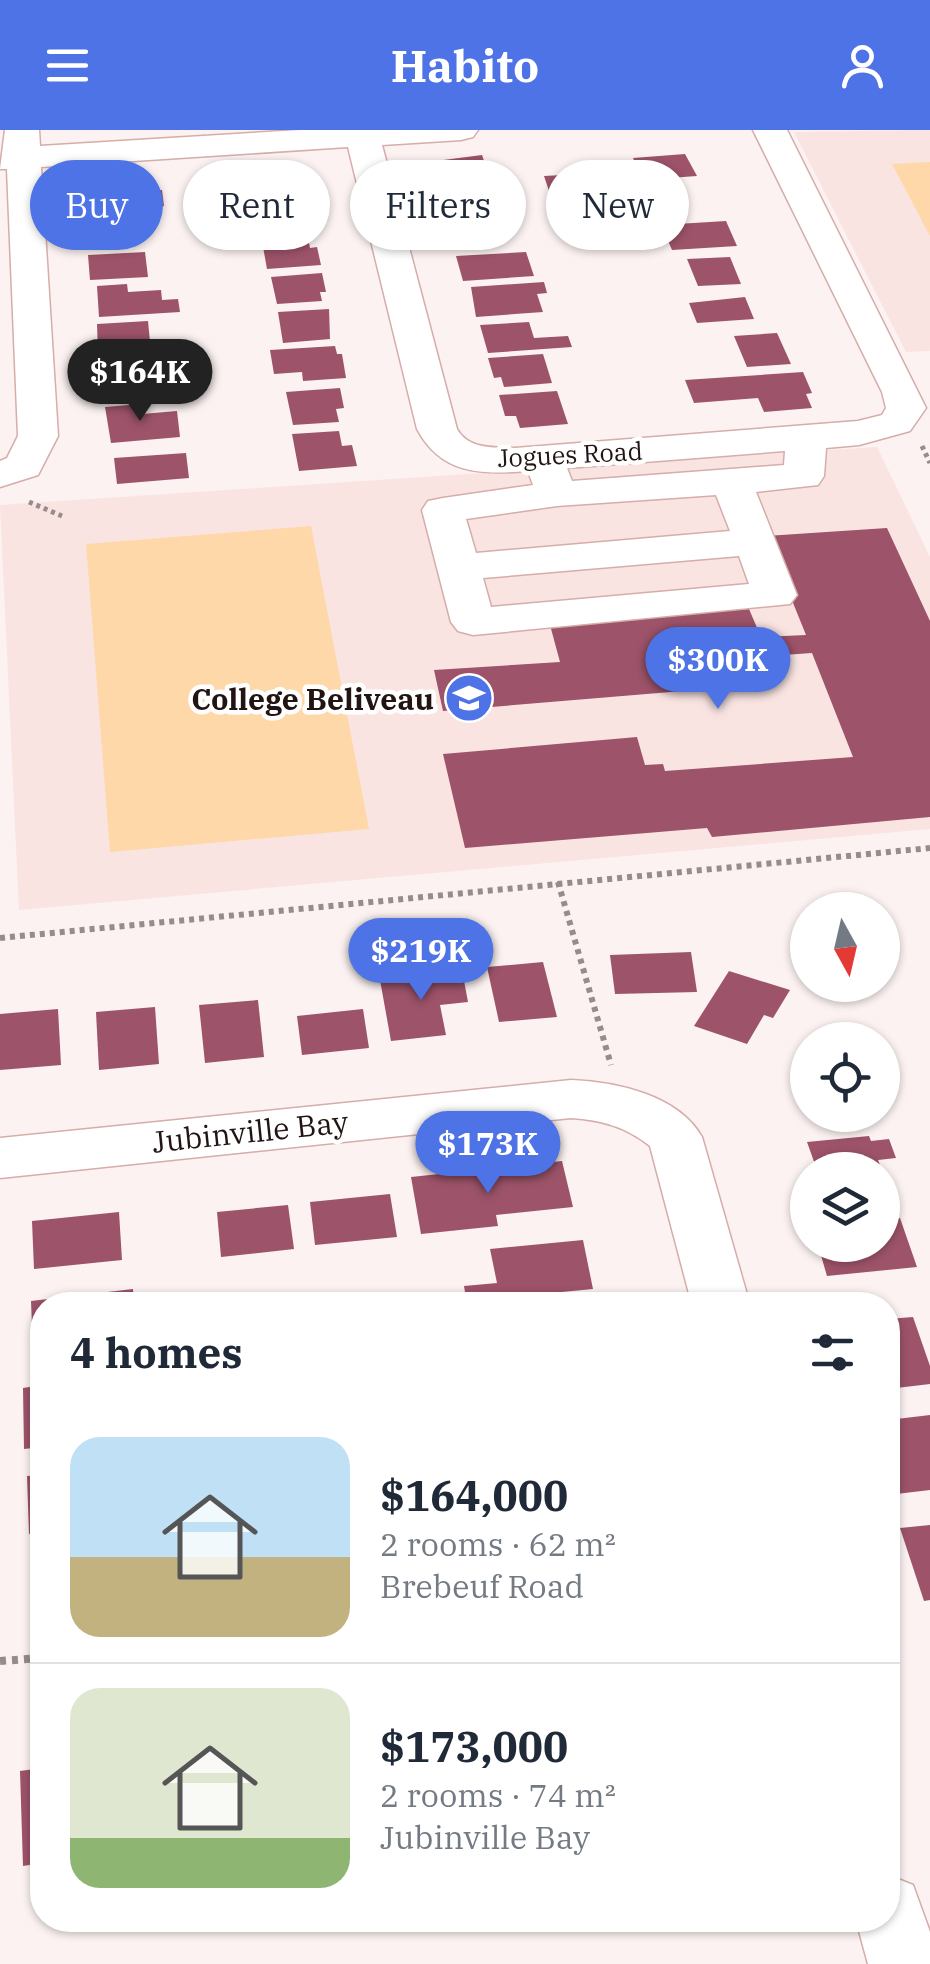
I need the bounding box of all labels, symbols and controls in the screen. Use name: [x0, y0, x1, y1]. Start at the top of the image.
text: Habito: [391, 36, 539, 94]
icon: menu: [40, 38, 95, 93]
icon: person: [835, 38, 890, 93]
chip: Buy: [30, 160, 163, 250]
chip: Rent: [183, 160, 330, 250]
chip: Filters: [350, 160, 526, 250]
chip: New: [546, 160, 689, 250]
pin: $164K: [70, 339, 210, 424]
text: $164K: [89, 350, 191, 392]
street label: Jogues Road: [497, 434, 643, 474]
pin: $300K: [648, 627, 788, 712]
text: $300K: [667, 638, 769, 680]
school or university icon: College Beliveau: [443, 672, 495, 724]
place label: College Beliveau: [191, 679, 434, 718]
north arrow: [790, 892, 900, 1002]
map controls: [790, 892, 900, 1262]
pin: $219K: [351, 918, 491, 1003]
text: $219K: [370, 929, 472, 971]
button: locate: [790, 1022, 900, 1132]
street label: Jubinville Bay: [150, 1101, 350, 1161]
pin: $173K: [418, 1111, 558, 1196]
text: $173K: [437, 1122, 539, 1164]
button: layers: [790, 1152, 900, 1262]
text: 4 homes: [70, 1325, 243, 1380]
icon: filters: [805, 1325, 860, 1380]
text: $164,000: [380, 1468, 568, 1523]
icon: home: [150, 1477, 270, 1597]
text: 2 rooms · 62 m²: [380, 1523, 616, 1565]
text: Brebeuf Road: [380, 1565, 584, 1607]
text: $173,000: [380, 1719, 568, 1774]
icon: home: [150, 1728, 270, 1848]
text: 2 rooms · 74 m²: [380, 1774, 616, 1816]
text: Jubinville Bay: [380, 1816, 590, 1858]

